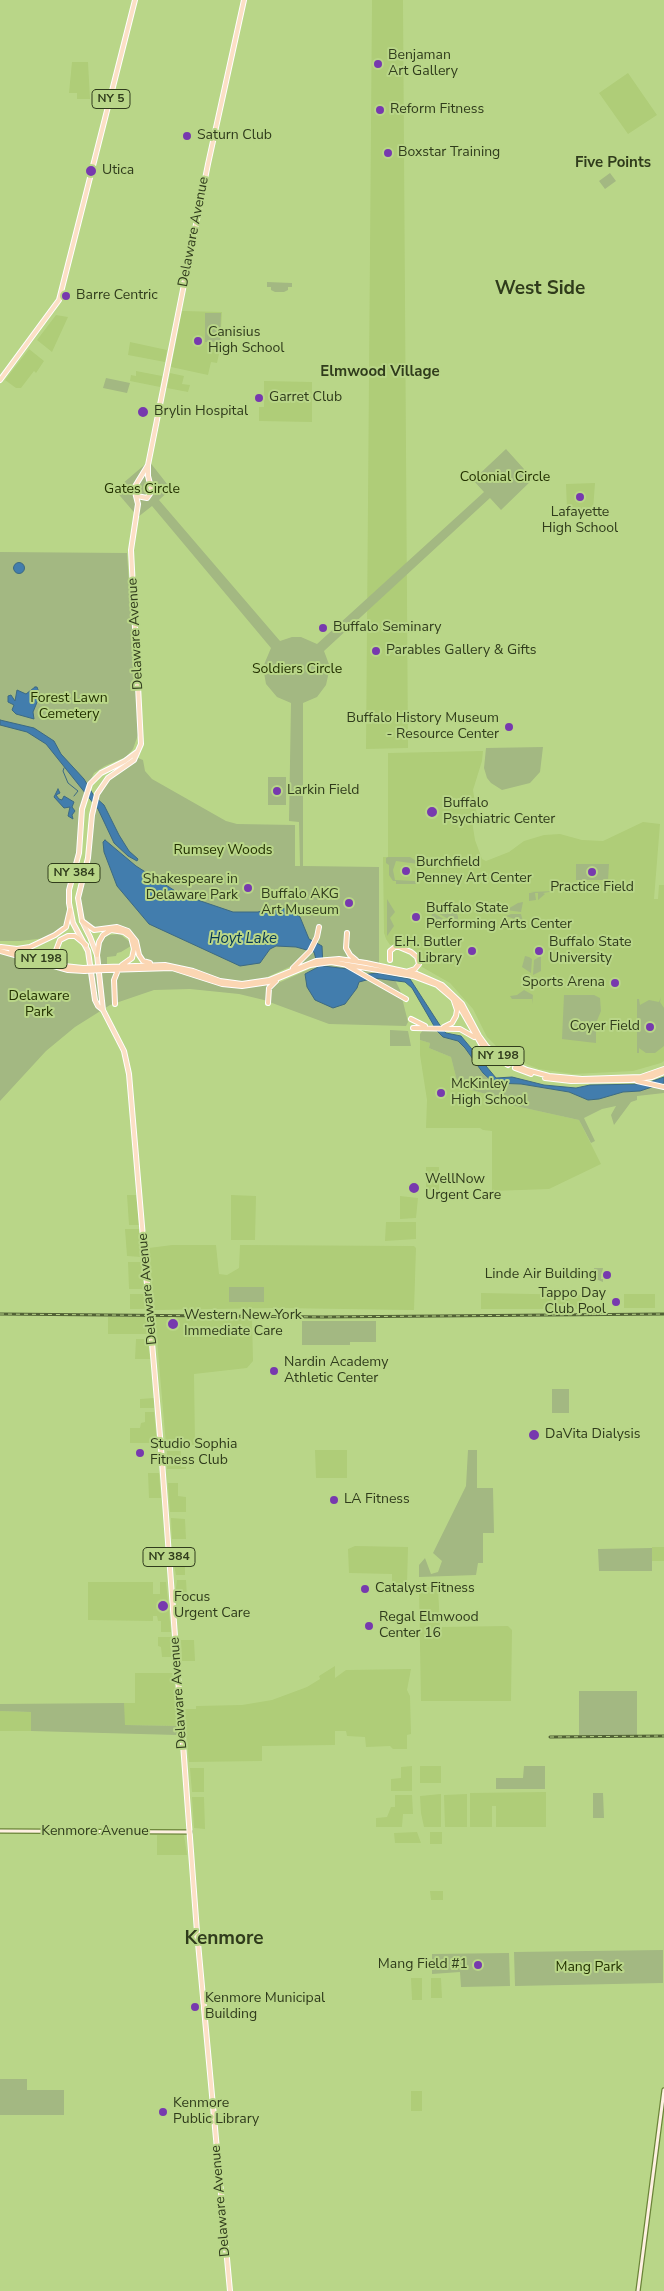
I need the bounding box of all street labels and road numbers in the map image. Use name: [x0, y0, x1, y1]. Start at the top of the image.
road number: NY 5: [92, 90, 130, 108]
street label: Delaware Avenue: [175, 175, 213, 289]
street label: Delaware Avenue: [125, 578, 147, 690]
road number: NY 384: [48, 864, 100, 882]
road number: NY 198: [15, 950, 67, 969]
road number: NY 198: [472, 1046, 524, 1066]
street label: Delaware Avenue: [135, 1232, 161, 1346]
road number: NY 384: [143, 1548, 195, 1566]
street label: Delaware Avenue: [167, 1637, 191, 1749]
street label: Kenmore Avenue: [41, 1824, 149, 1840]
street label: Delaware Avenue: [208, 2144, 234, 2258]

